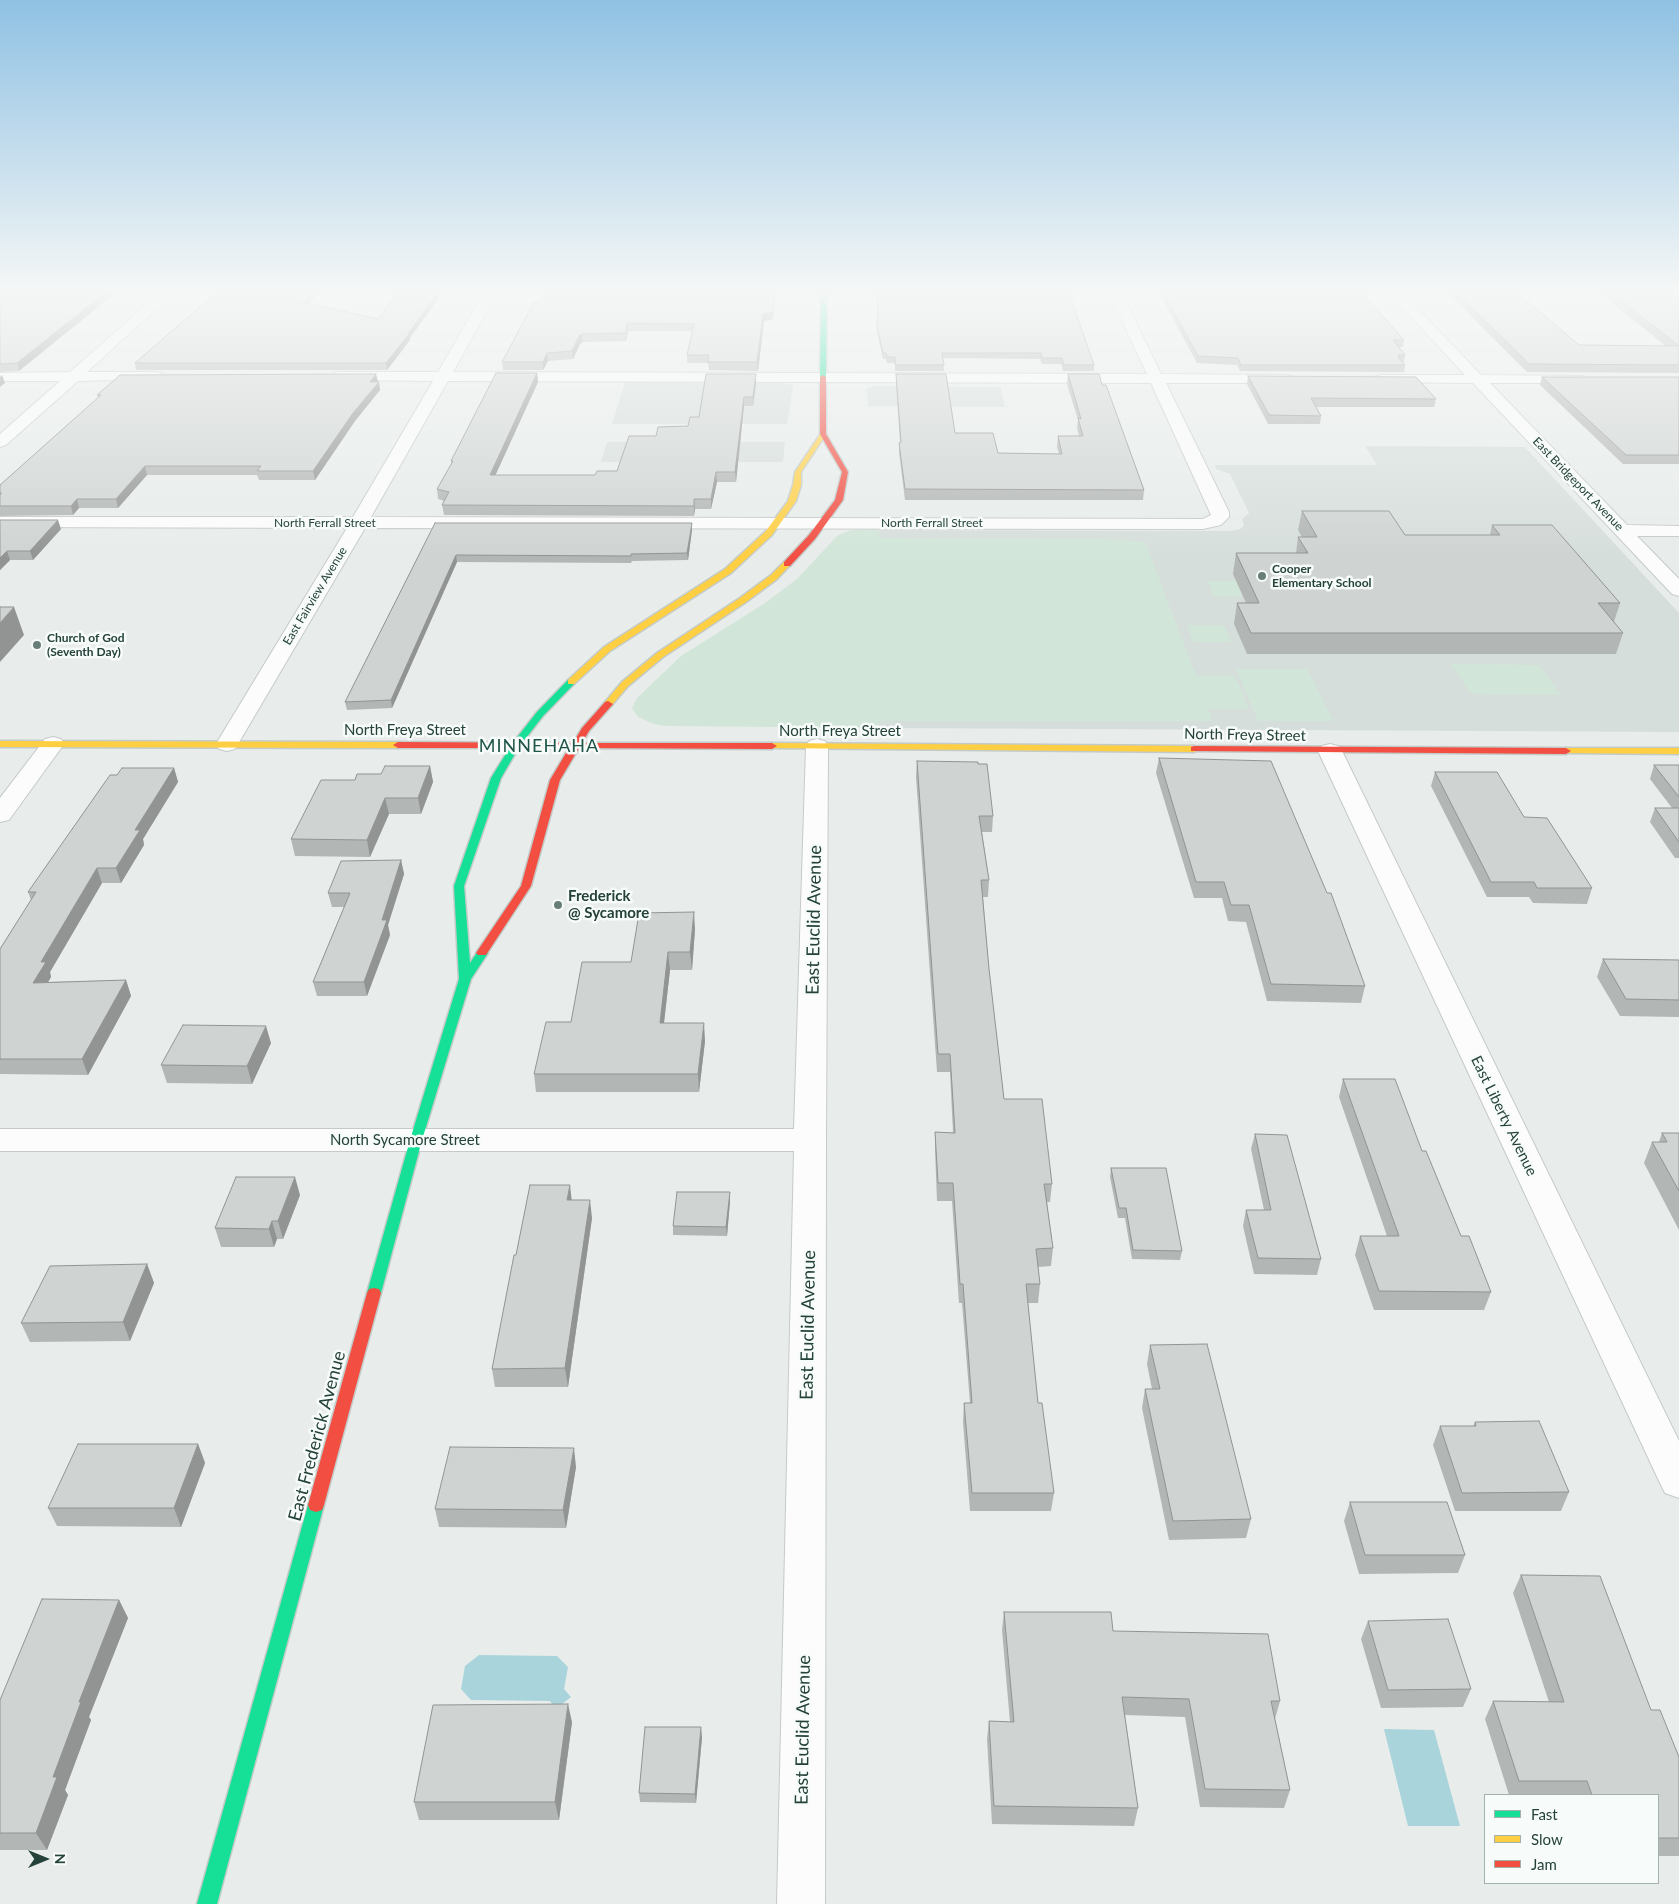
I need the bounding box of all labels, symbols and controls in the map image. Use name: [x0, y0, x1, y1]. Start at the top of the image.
street label: East Bridgeport Avenue: [1530, 434, 1626, 534]
street label: North Ferrall Street: [274, 516, 376, 530]
street label: North Ferrall Street: [881, 516, 983, 530]
street label: East Fairview Avenue: [280, 544, 350, 648]
place label: Cooper Elementary School: [1272, 562, 1372, 590]
marker: Cooper Elementary School: [1256, 570, 1268, 582]
place label: Church of God (Seventh Day): [47, 631, 125, 659]
marker: Church of God (Seventh Day): [31, 639, 43, 651]
street label: North Freya Street: [344, 721, 466, 739]
street label: North Freya Street: [779, 722, 901, 740]
street label: North Freya Street: [1184, 725, 1306, 745]
district label: MINNEHAHA: [478, 735, 600, 757]
street label: East Euclid Avenue: [802, 845, 826, 995]
place label: Frederick @ Sycamore: [568, 887, 649, 922]
marker: Frederick @ Sycamore: [552, 899, 564, 911]
street label: East Liberty Avenue: [1467, 1053, 1541, 1179]
street label: North Sycamore Street: [330, 1131, 480, 1149]
street label: East Euclid Avenue: [796, 1250, 820, 1400]
street label: East Frederick Avenue: [284, 1348, 350, 1524]
street label: East Euclid Avenue: [791, 1655, 815, 1805]
legend: [1484, 1794, 1659, 1884]
text: Fast: [1531, 1805, 1558, 1823]
text: Slow: [1531, 1830, 1563, 1848]
north arrow: [20, 1834, 70, 1884]
text: N: [52, 1854, 69, 1864]
text: Jam: [1531, 1855, 1557, 1873]

